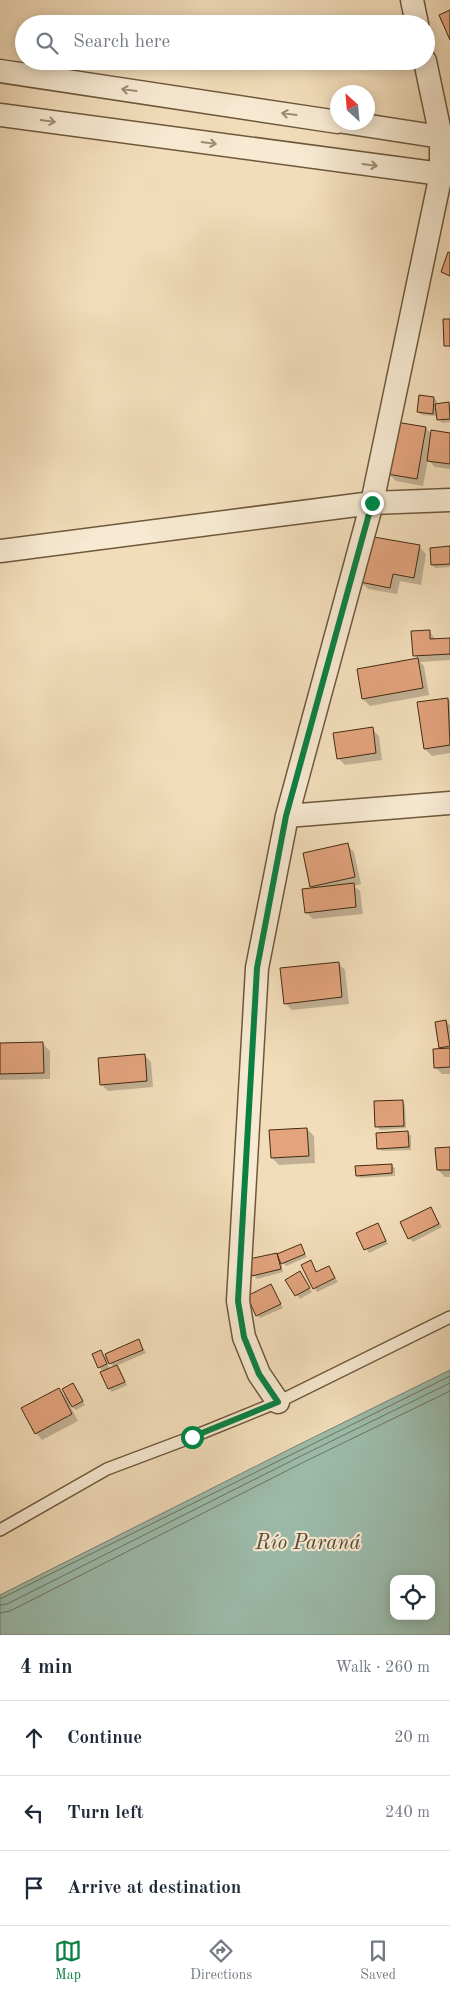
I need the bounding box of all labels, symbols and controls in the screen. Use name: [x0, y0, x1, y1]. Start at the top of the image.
search box: [15, 15, 435, 70]
icon: search: [33, 29, 61, 57]
text: Search here: [73, 33, 170, 52]
one-way arrow: [121, 85, 137, 95]
north arrow: [330, 85, 375, 130]
one-way arrow: [282, 109, 298, 119]
one-way arrow: [40, 117, 56, 127]
one-way arrow: [201, 138, 217, 148]
one-way arrow: [362, 160, 378, 170]
route end: [361, 492, 384, 515]
route start: [181, 1426, 204, 1449]
water label: Río Paraná: [254, 1533, 361, 1554]
map controls: [390, 1575, 435, 1620]
button: locate: [390, 1575, 435, 1620]
text: 4 min: [20, 1657, 73, 1678]
text: Walk · 260 m: [335, 1660, 430, 1676]
icon: ahead: [20, 1724, 48, 1752]
text: Continue: [67, 1729, 142, 1748]
text: 20 m: [394, 1730, 430, 1746]
icon: left: [20, 1799, 48, 1827]
text: Turn left: [67, 1804, 144, 1823]
text: 240 m: [385, 1805, 430, 1821]
icon: arrive: [20, 1874, 48, 1902]
text: Arrive at destination: [67, 1879, 241, 1898]
tab: Map: [54, 1937, 82, 1984]
tab: Directions: [190, 1937, 252, 1984]
tab: Saved: [360, 1937, 396, 1984]

